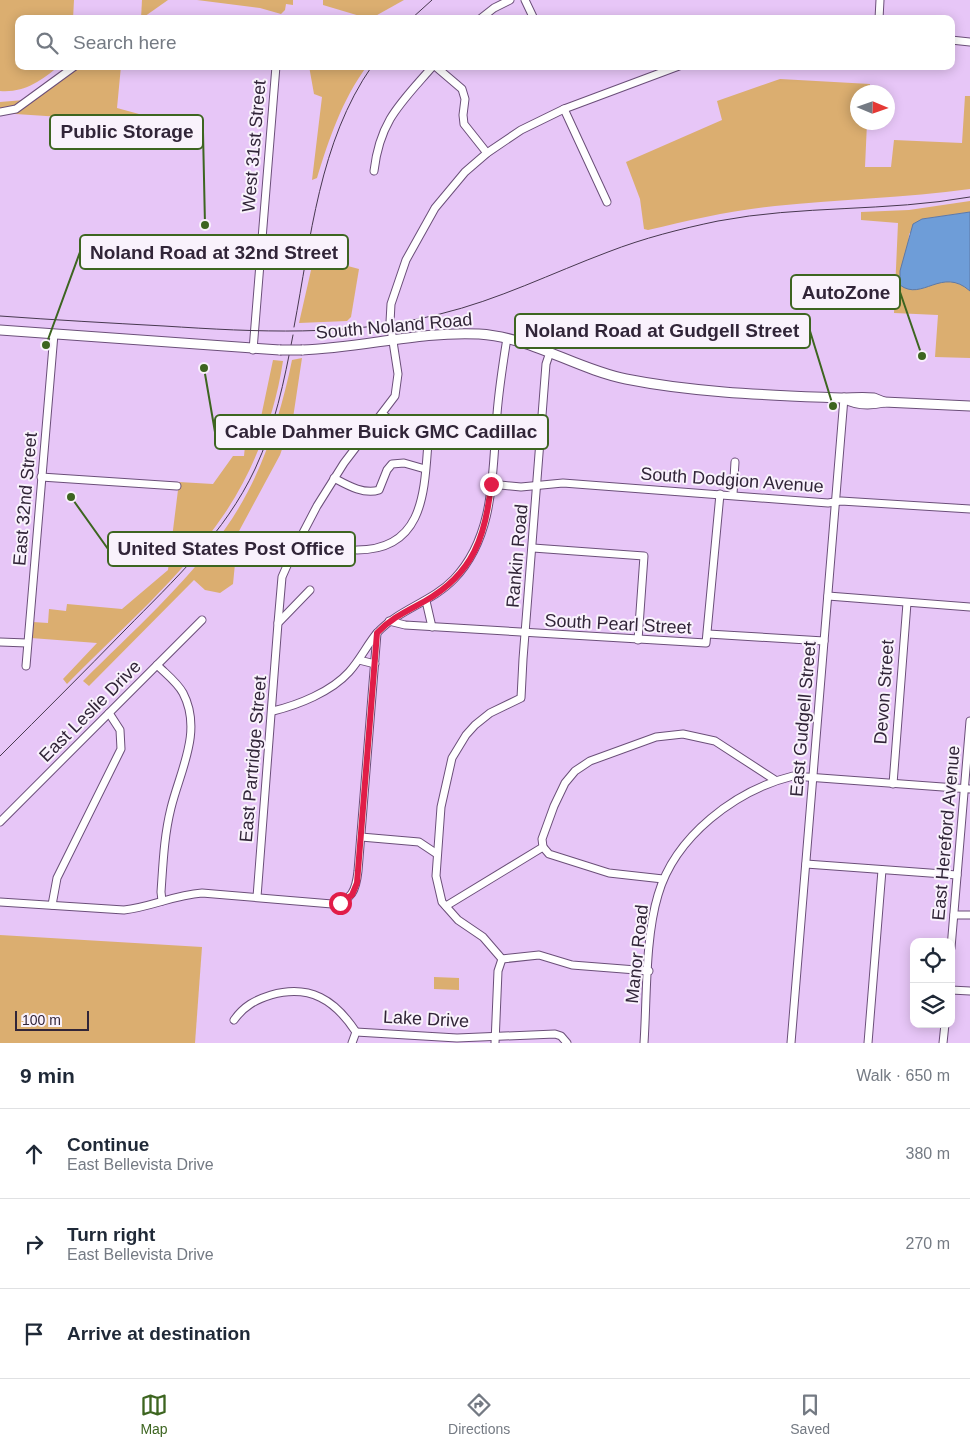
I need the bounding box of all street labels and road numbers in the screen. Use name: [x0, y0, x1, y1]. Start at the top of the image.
street label: West 31st Street: [238, 79, 270, 213]
street label: South Noland Road: [315, 309, 473, 343]
street label: East 32nd Street: [9, 431, 41, 567]
street label: South Dodgion Avenue: [640, 464, 824, 496]
street label: Rankin Road: [503, 503, 531, 609]
street label: South Pearl Street: [544, 610, 692, 638]
street label: Devon Street: [870, 639, 898, 745]
street label: East Gudgell Street: [786, 640, 820, 798]
street label: East Leslie Drive: [35, 656, 145, 766]
street label: East Partridge Street: [236, 675, 270, 843]
street label: East Hereford Avenue: [928, 745, 964, 921]
street label: Manor Road: [622, 904, 652, 1004]
street label: Lake Drive: [383, 1007, 469, 1031]

